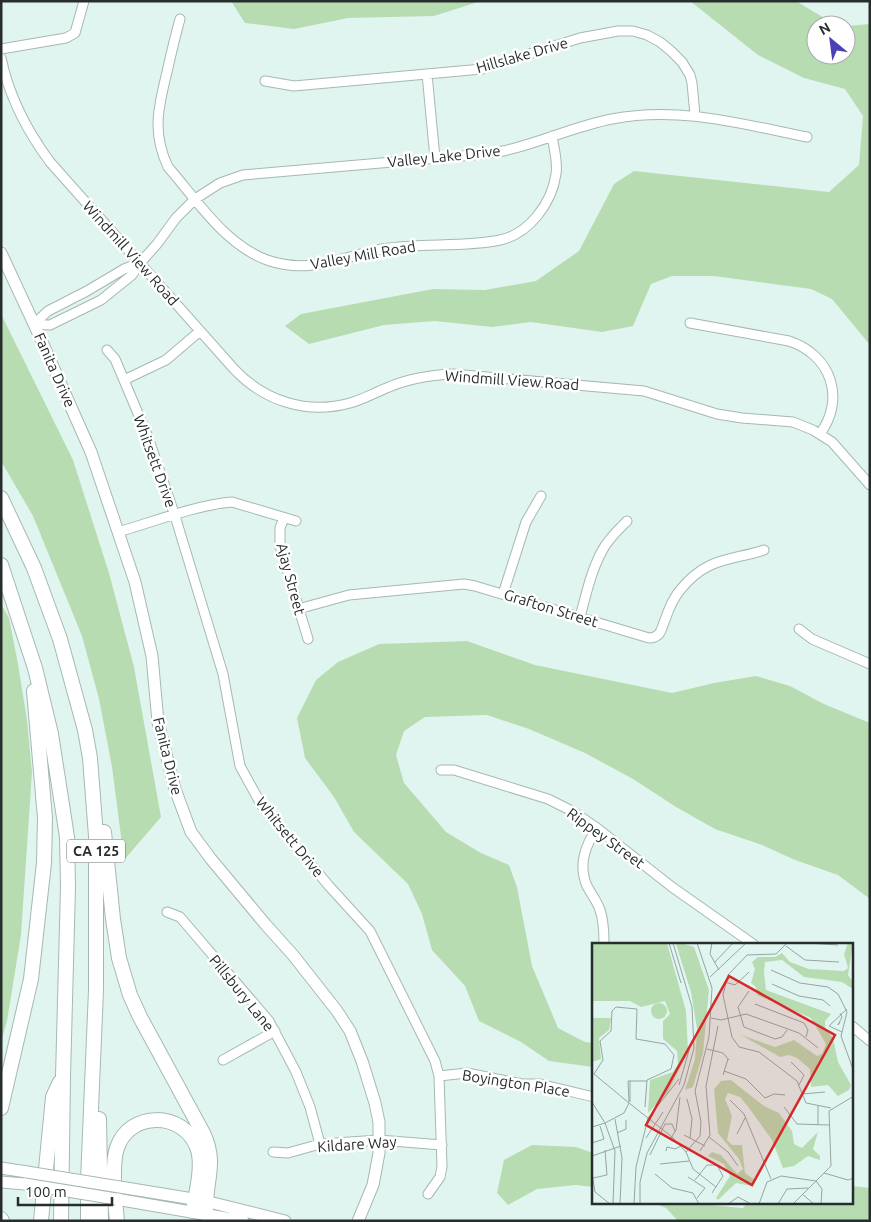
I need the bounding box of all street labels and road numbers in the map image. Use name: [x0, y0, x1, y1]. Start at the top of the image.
street label: Hillslake Drive: [474, 34, 570, 76]
street label: Valley Lake Drive: [387, 142, 501, 170]
street label: Windmill View Road: [80, 197, 182, 309]
street label: Valley Mill Road: [309, 237, 417, 273]
street label: Fanita Drive: [31, 330, 79, 410]
street label: Windmill View Road: [444, 367, 580, 393]
street label: Whitsett Drive: [130, 412, 180, 510]
street label: Ajay Street: [273, 541, 309, 617]
street label: Grafton Street: [502, 586, 600, 630]
street label: Fanita Drive: [150, 715, 186, 797]
street label: Whitsett Drive: [253, 794, 327, 880]
street label: Rippey Street: [564, 804, 648, 872]
road number: CA 125: [67, 839, 125, 862]
street label: Pillsbury Lane: [206, 951, 278, 1035]
street label: Boyington Place: [461, 1066, 571, 1100]
street label: Kildare Way: [317, 1133, 397, 1155]

